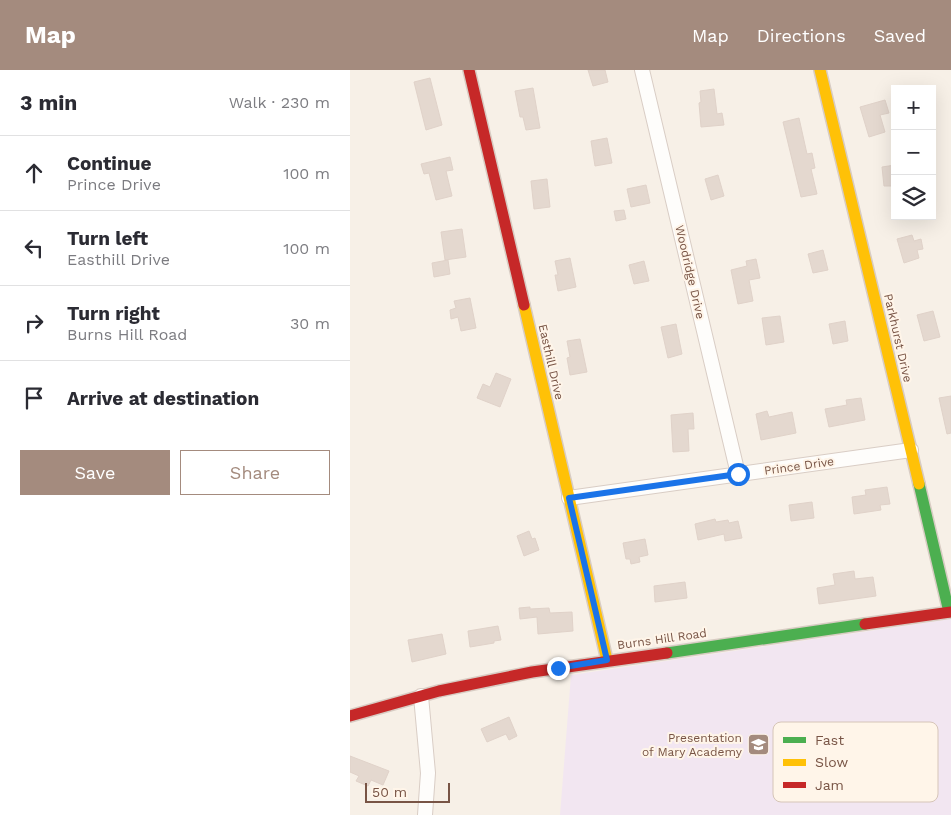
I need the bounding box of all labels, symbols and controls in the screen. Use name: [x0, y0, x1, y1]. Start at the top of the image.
text: Map: [25, 21, 76, 49]
text: Map: [692, 25, 729, 46]
text: Directions: [757, 25, 846, 46]
text: Saved: [874, 25, 926, 46]
map controls: [891, 85, 936, 220]
button: +: [891, 85, 936, 130]
text: 3 min: [20, 90, 77, 115]
text: Walk · 230 m: [229, 93, 330, 112]
button: −: [891, 130, 936, 175]
text: Continue: [67, 152, 151, 175]
icon: ahead: [20, 159, 48, 187]
text: 100 m: [283, 164, 330, 183]
text: Prince Drive: [67, 175, 161, 194]
button: layers: [891, 175, 936, 220]
street label: Woodridge Drive: [672, 224, 708, 320]
text: Turn left: [67, 227, 148, 250]
icon: left: [20, 234, 48, 262]
text: 100 m: [283, 239, 330, 258]
text: Easthill Drive: [67, 250, 170, 269]
street label: Parkhurst Drive: [881, 292, 915, 384]
text: Turn right: [67, 302, 160, 325]
icon: right: [20, 309, 48, 337]
text: 30 m: [290, 314, 330, 333]
street label: Easthill Drive: [535, 323, 567, 401]
text: Burns Hill Road: [67, 325, 187, 344]
icon: arrive: [20, 384, 48, 412]
text: Arrive at destination: [67, 387, 259, 410]
button: Save: [20, 450, 170, 495]
button: Share: [180, 450, 330, 495]
street label: Prince Drive: [763, 454, 835, 478]
route start: [727, 463, 750, 486]
street label: Burns Hill Road: [616, 626, 708, 652]
route end: [547, 657, 570, 680]
legend: [773, 722, 938, 802]
place label: Presentation of Mary Academy: [642, 731, 743, 759]
text: Fast: [815, 732, 844, 748]
school or university icon: Presentation of Mary Academy: [746, 733, 770, 757]
text: Slow: [815, 754, 848, 770]
text: Jam: [815, 777, 844, 793]
scale bar: [365, 780, 450, 803]
text: 50 m: [372, 784, 407, 800]

